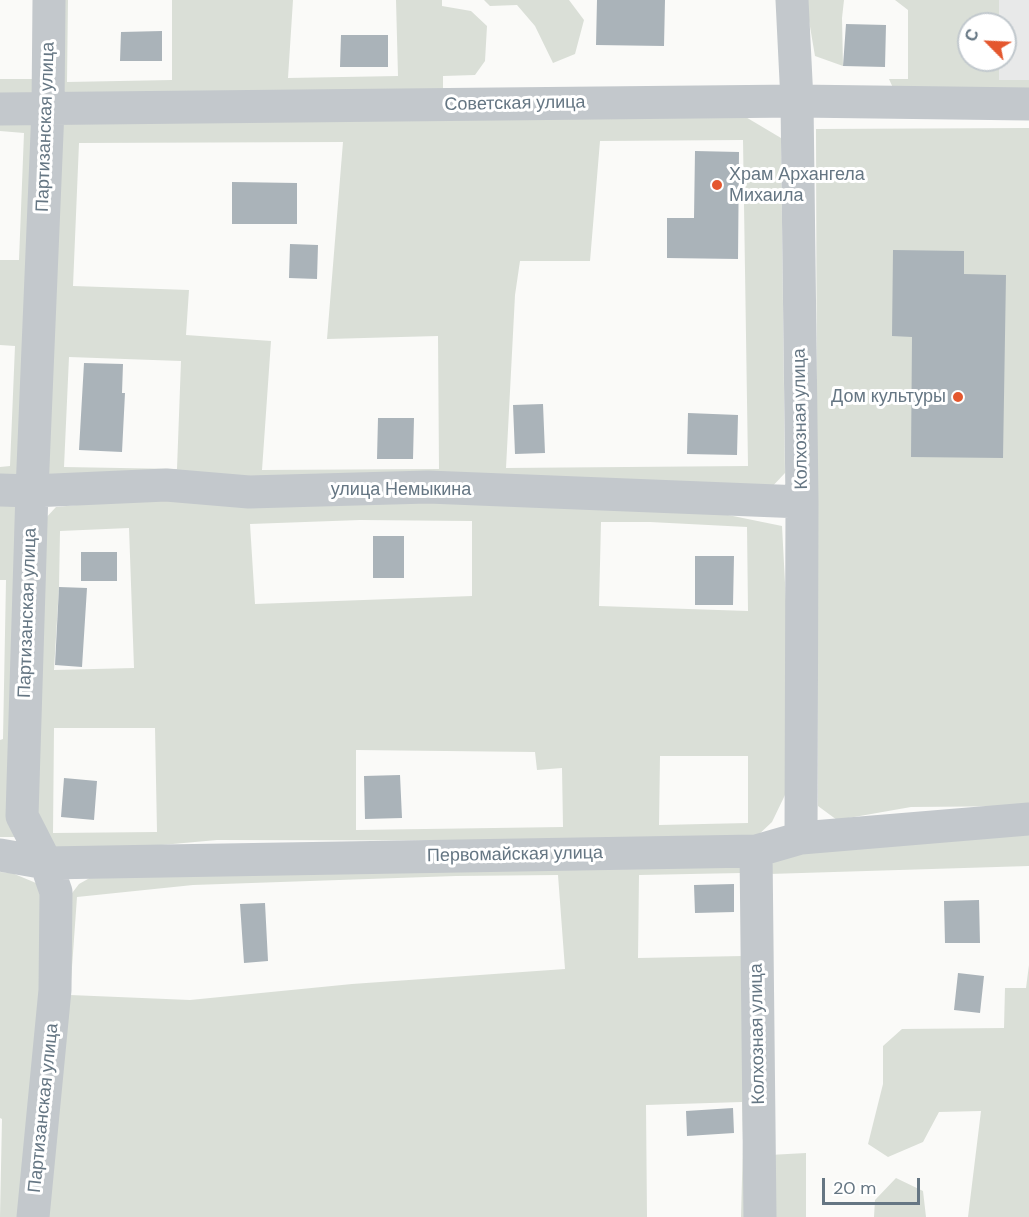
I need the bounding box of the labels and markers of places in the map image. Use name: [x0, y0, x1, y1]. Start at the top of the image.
place label: Храм Архангела Михаила: [729, 164, 865, 207]
marker: Храм Архангела Михаила: [710, 178, 724, 192]
place label: Дом культуры: [831, 386, 946, 408]
marker: Дом культуры: [951, 390, 965, 404]

